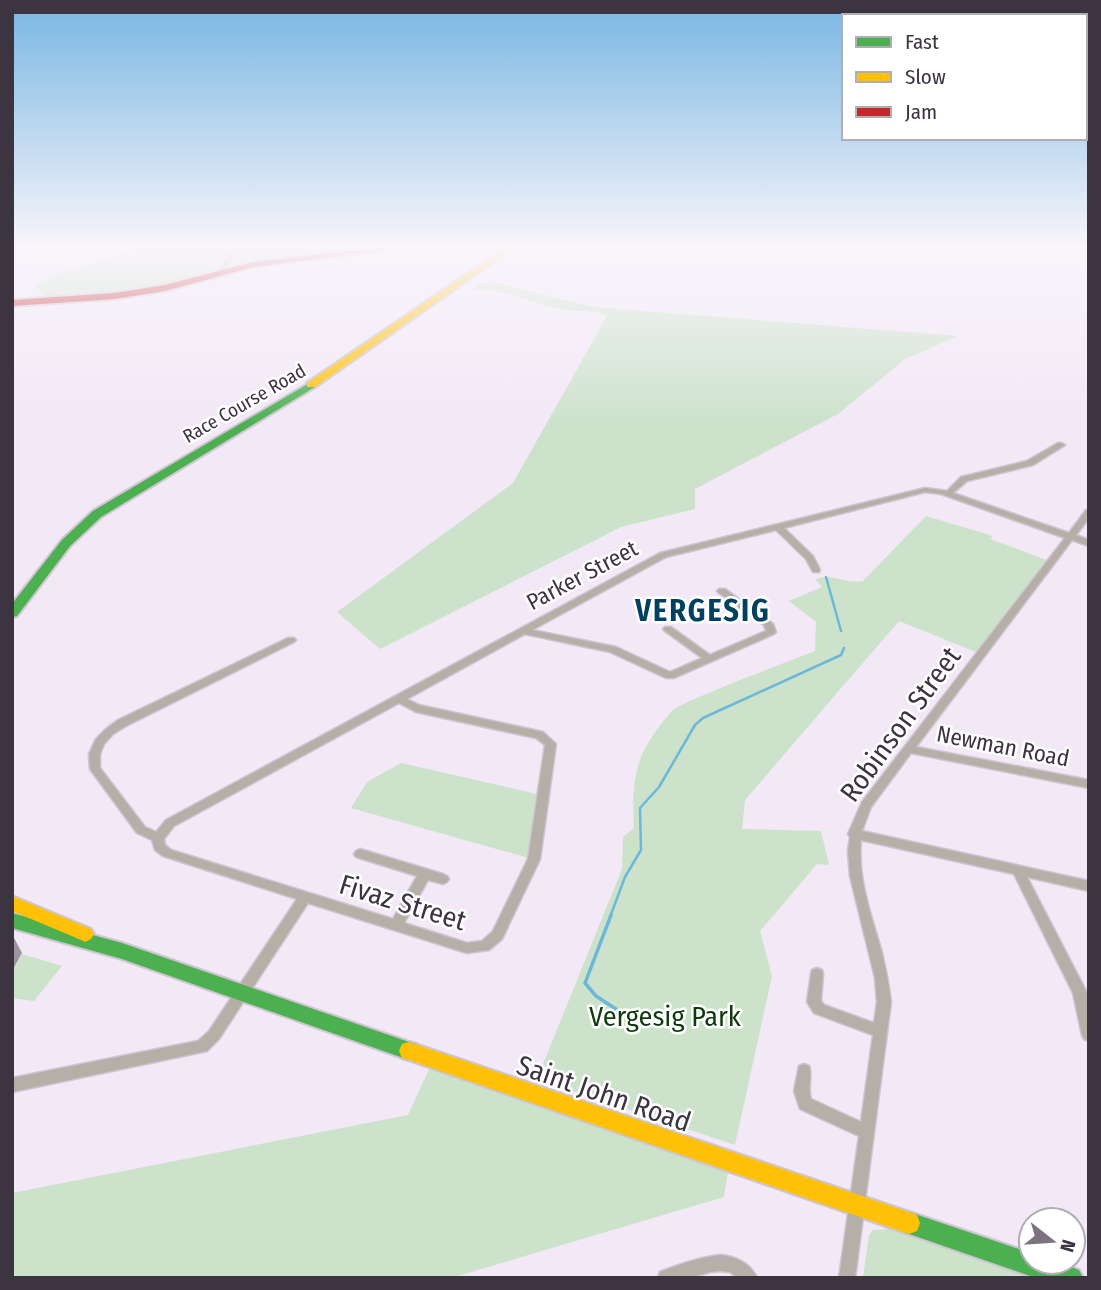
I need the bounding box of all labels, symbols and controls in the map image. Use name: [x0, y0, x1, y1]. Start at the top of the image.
legend: [842, 14, 1087, 140]
text: Fast: [905, 29, 939, 55]
text: Slow: [905, 64, 946, 90]
text: Jam: [905, 99, 937, 125]
street label: Race Course Road: [179, 359, 310, 448]
street label: Parker Street: [522, 534, 643, 616]
district label: VERGESIG: [634, 593, 771, 629]
street label: Robinson Street: [833, 640, 968, 808]
street label: Newman Road: [934, 719, 1072, 773]
street label: Fivaz Street: [336, 868, 471, 938]
park label: Vergesig Park: [589, 1000, 742, 1033]
street label: Saint John Road: [513, 1048, 695, 1139]
north arrow: [1017, 1206, 1087, 1276]
text: N: [1055, 1237, 1080, 1255]

